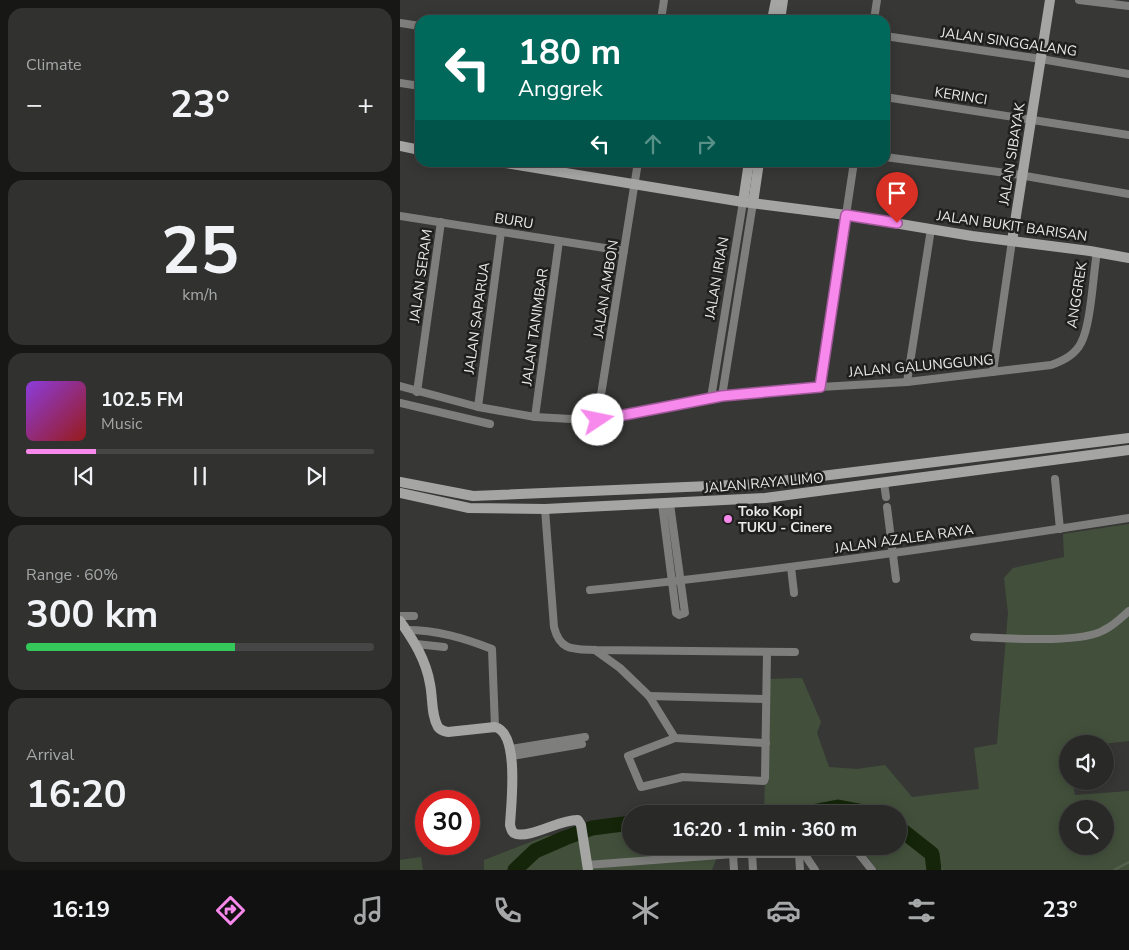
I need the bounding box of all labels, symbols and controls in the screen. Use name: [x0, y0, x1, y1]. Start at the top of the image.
street label: JALAN SINGGALANG: [939, 23, 1078, 61]
text: 180 m: [518, 29, 621, 76]
icon: left: [435, 35, 500, 100]
text: Climate: [26, 54, 81, 76]
text: Anggrek: [518, 74, 603, 104]
text: 23°: [170, 79, 230, 130]
street label: KERINCI: [933, 82, 989, 110]
text: −: [26, 86, 43, 124]
text: +: [357, 86, 374, 124]
street label: JALAN SIBAYAK: [994, 101, 1030, 208]
icon: left: [586, 130, 614, 158]
icon: ahead: [639, 130, 667, 158]
icon: right: [692, 130, 720, 158]
pin: [876, 172, 918, 223]
icon: arrive: [883, 179, 911, 207]
street label: JALAN BUKIT BARISAN: [934, 206, 1089, 246]
text: 25: [161, 207, 239, 296]
street label: BURU: [493, 209, 535, 233]
street label: JALAN SERAM: [405, 228, 437, 325]
street label: JALAN IRIAN: [700, 235, 734, 322]
street label: JALAN AMBON: [589, 239, 623, 340]
street label: ANGGREK: [1062, 260, 1092, 330]
street label: JALAN SAPARUA: [460, 261, 494, 376]
street label: JALAN TANIMBAR: [517, 267, 553, 388]
text: km/h: [182, 284, 218, 306]
street label: JALAN GALUNGGUNG: [847, 350, 994, 382]
text: 102.5 FM: [101, 387, 184, 413]
position arrow: [571, 393, 623, 445]
text: Music: [101, 413, 142, 435]
icon: previous: [70, 462, 98, 490]
icon: pause: [186, 462, 214, 490]
icon: next: [302, 462, 330, 490]
street label: JALAN RAYA LIMO: [702, 468, 825, 498]
place label: Toko Kopi TUKU - Cinere: [738, 502, 832, 537]
marker: Toko Kopi TUKU - Cinere: [722, 513, 734, 525]
street label: JALAN AZALEA RAYA: [832, 520, 975, 558]
text: Range · 60%: [26, 564, 118, 586]
text: 300 km: [26, 589, 158, 640]
map controls: [1059, 735, 1114, 855]
button: sound: [1059, 735, 1114, 790]
text: Arrival: [26, 744, 74, 766]
text: 16:20: [26, 769, 127, 820]
speed limit sign: 30: [415, 790, 480, 855]
button: search: [1059, 800, 1114, 855]
text: 16:20 · 1 min · 360 m: [672, 817, 857, 843]
icon: directions: [213, 893, 248, 928]
icon: music: [351, 893, 386, 928]
icon: phone: [490, 893, 525, 928]
icon: climate: [628, 893, 663, 928]
icon: car: [766, 893, 801, 928]
icon: filters: [904, 893, 939, 928]
text: 16:19: [52, 895, 110, 925]
text: 23°: [1043, 895, 1077, 925]

